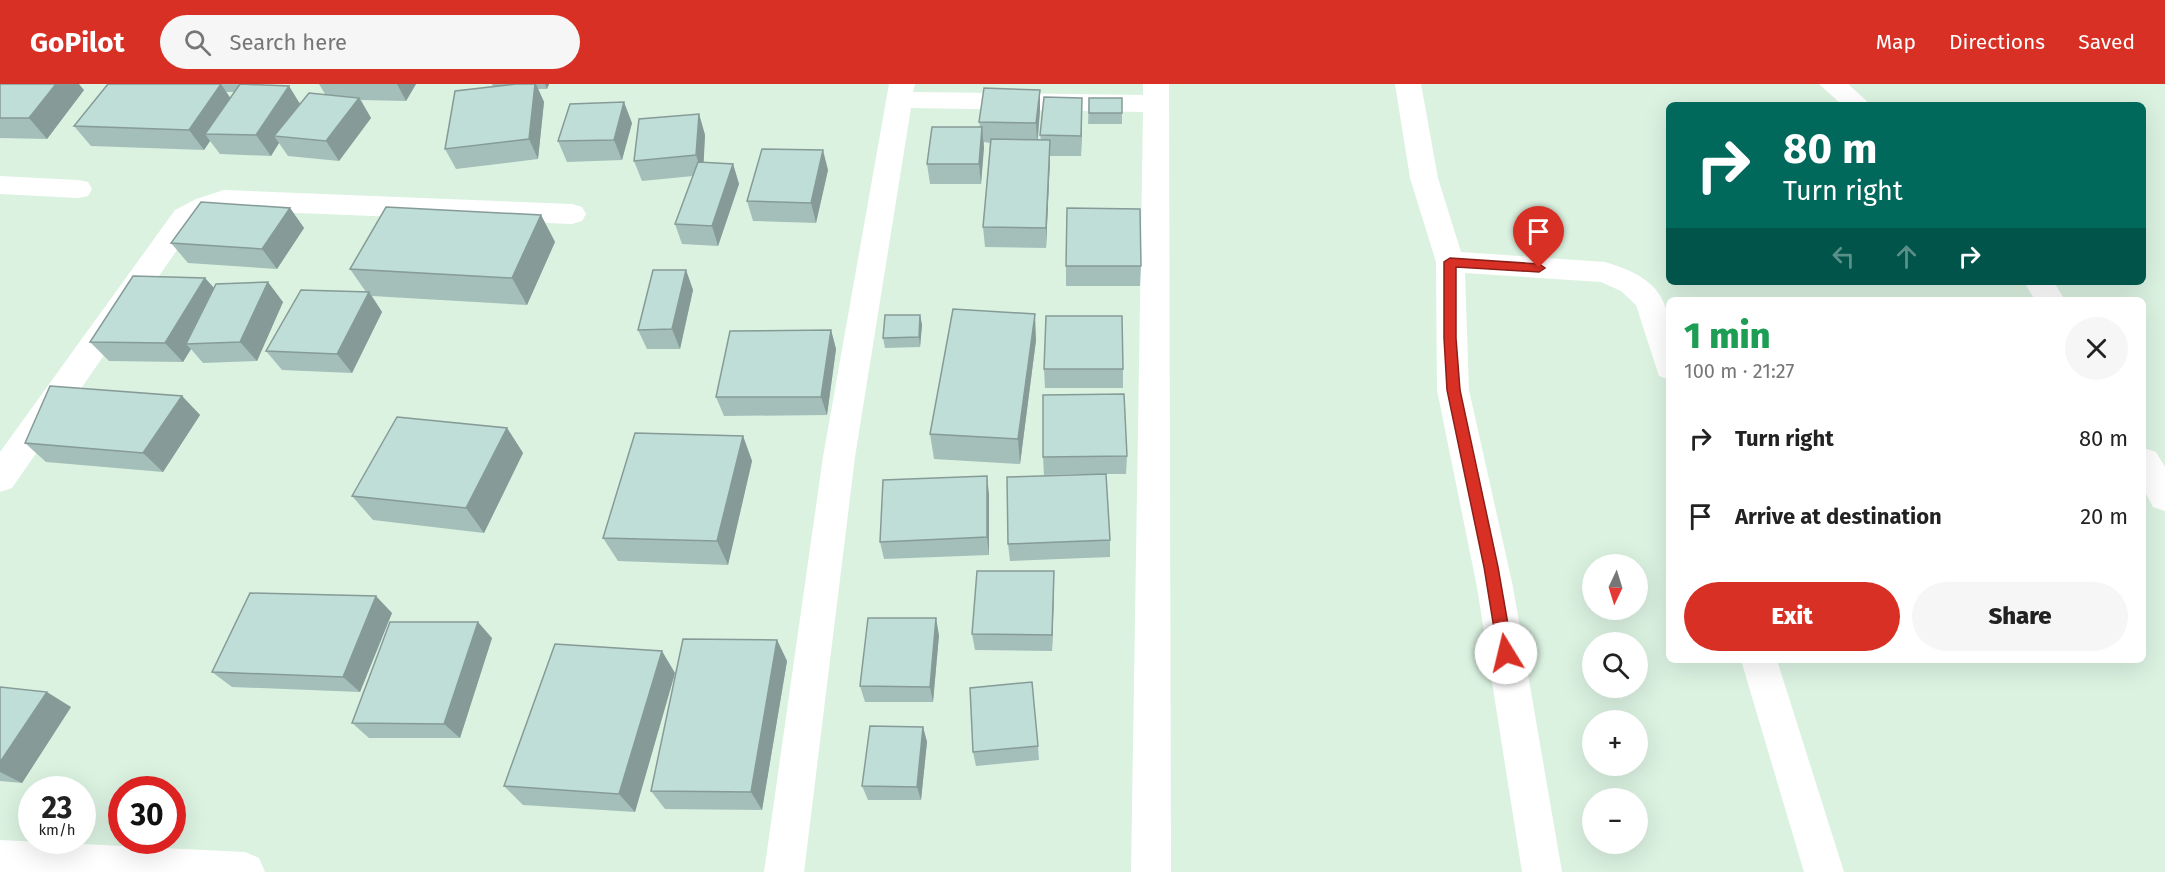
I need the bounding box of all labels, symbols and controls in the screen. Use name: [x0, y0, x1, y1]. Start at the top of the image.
search box: [160, 15, 580, 69]
text: GoPilot: [30, 26, 124, 59]
icon: search: [181, 26, 214, 59]
text: Search here: [229, 29, 347, 56]
text: Map: [1876, 29, 1916, 55]
text: Directions: [1949, 29, 2045, 55]
text: Saved: [2078, 29, 2135, 55]
text: 80 m: [1783, 124, 1877, 174]
icon: right: [1684, 126, 1762, 204]
text: Turn right: [1783, 175, 1903, 207]
pin: [1513, 206, 1564, 268]
icon: arrive: [1522, 215, 1555, 248]
icon: left: [1827, 240, 1860, 273]
icon: ahead: [1890, 240, 1923, 273]
icon: right: [1953, 240, 1986, 273]
text: 1 min: [1684, 314, 1770, 358]
button: close: [2065, 317, 2128, 380]
text: 100 m · 21:27: [1684, 359, 1794, 383]
icon: right: [1684, 422, 1717, 455]
text: Turn right: [1735, 425, 1834, 452]
text: 80 m: [2079, 425, 2128, 452]
icon: arrive: [1684, 500, 1717, 533]
text: Arrive at destination: [1735, 503, 1942, 530]
text: 20 m: [2080, 503, 2128, 530]
north arrow: [1582, 554, 1648, 620]
map controls: [1582, 554, 1648, 854]
button: Exit: [1684, 582, 1900, 651]
button: Share: [1912, 582, 2128, 651]
position arrow: [1474, 621, 1538, 685]
button: search: [1582, 632, 1648, 698]
button: +: [1582, 710, 1648, 776]
speed limit sign: 30: [108, 776, 186, 854]
button: −: [1582, 788, 1648, 854]
text: 23: [42, 790, 72, 826]
text: km/h: [38, 821, 76, 839]

